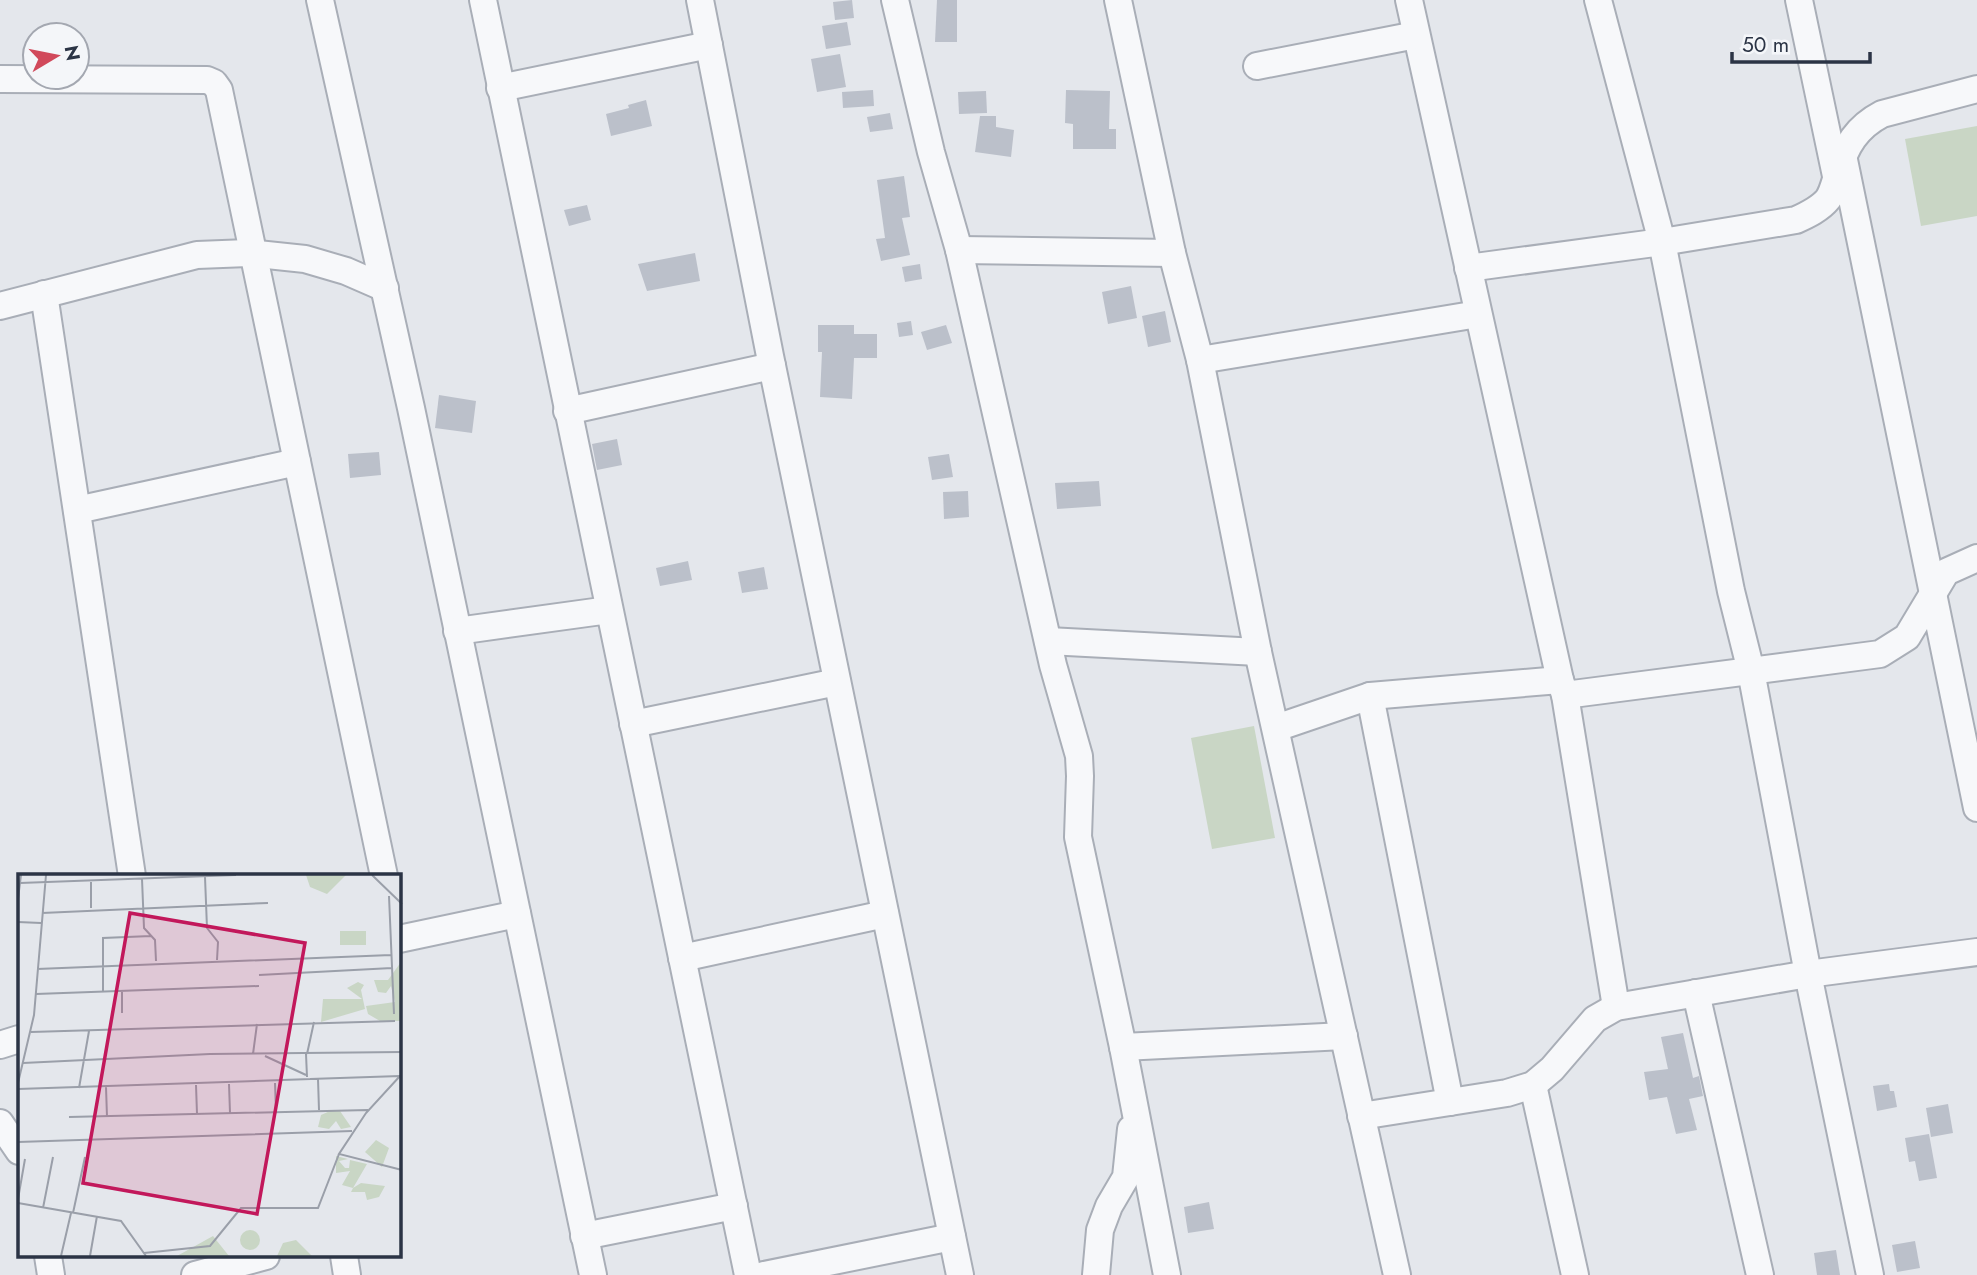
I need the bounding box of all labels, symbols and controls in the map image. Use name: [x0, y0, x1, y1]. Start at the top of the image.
north arrow: [21, 21, 91, 91]
scale bar: [1732, 21, 1870, 65]
text: 50 m: [1742, 30, 1789, 60]
text: N: [58, 43, 87, 63]
inset map: [18, 874, 401, 1258]

